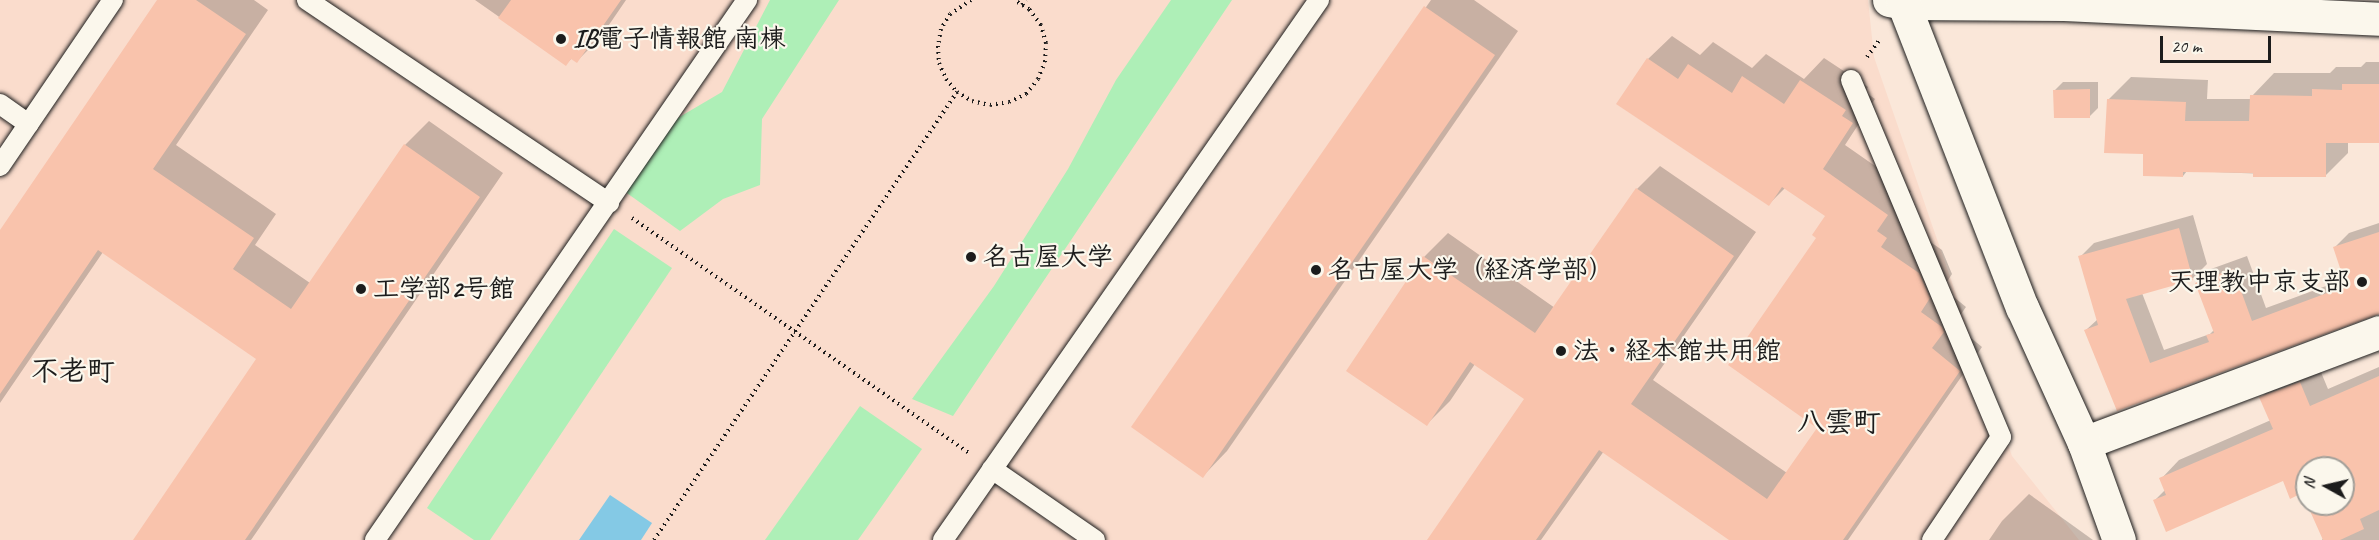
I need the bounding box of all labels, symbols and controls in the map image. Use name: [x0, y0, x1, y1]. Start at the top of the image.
place label: IB電子情報館 南棟: [573, 23, 786, 55]
scale bar: [2163, 24, 2274, 62]
marker: IB電子情報館 南棟: [554, 32, 568, 46]
text: 20 m: [2171, 35, 2202, 57]
place label: 名古屋大学: [983, 241, 1113, 273]
marker: 名古屋大学: [964, 250, 978, 264]
place label: 名古屋大学（経済学部）: [1328, 254, 1614, 286]
marker: 名古屋大学（経済学部）: [1309, 263, 1323, 277]
place label: 天理教中京支部: [2168, 266, 2350, 298]
place label: 工学部2号館: [373, 273, 515, 305]
marker: 天理教中京支部: [2355, 275, 2369, 289]
marker: 工学部2号館: [354, 282, 368, 296]
place label: 法・経本館共用館: [1573, 335, 1781, 367]
marker: 法・経本館共用館: [1554, 344, 1568, 358]
district label: 不老町: [31, 354, 115, 388]
district label: 八雲町: [1797, 405, 1881, 439]
north arrow: [2295, 456, 2355, 516]
text: N: [2299, 477, 2320, 490]

